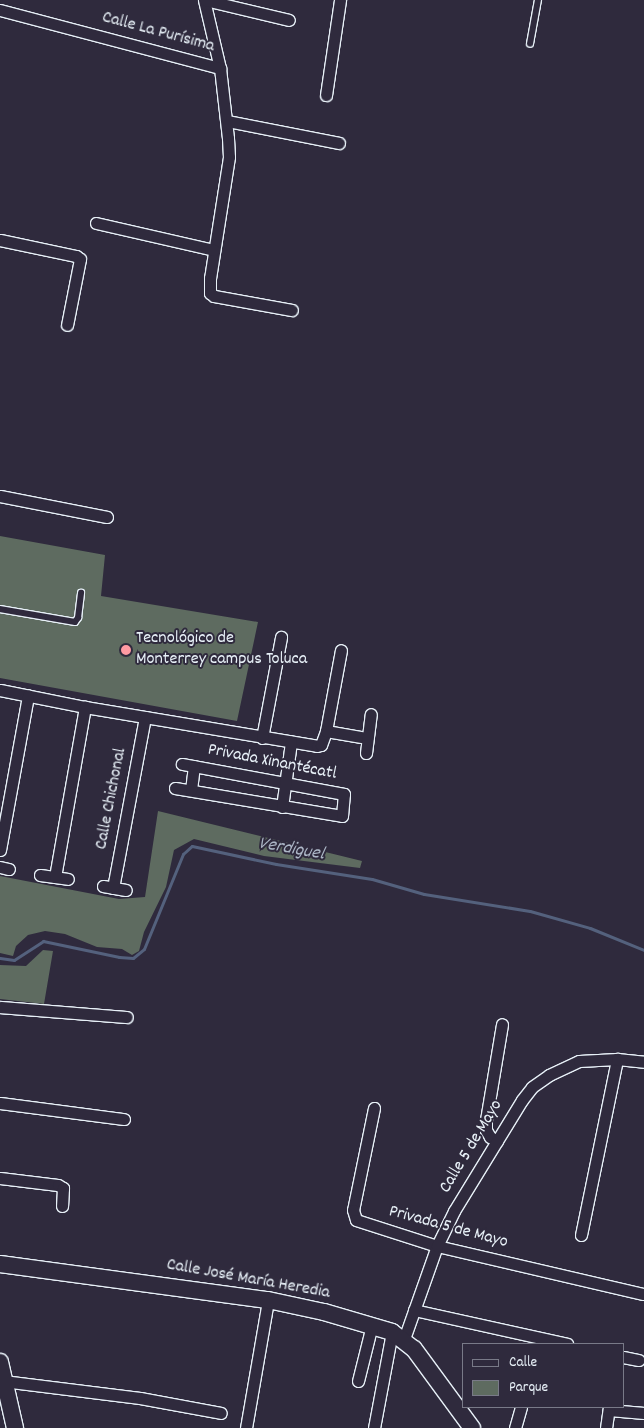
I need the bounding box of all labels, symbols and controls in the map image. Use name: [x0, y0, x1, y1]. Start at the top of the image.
street label: Calle La Purísima: [99, 8, 217, 58]
place label: Tecnológico de Monterrey campus Toluca: [136, 629, 307, 672]
marker: Tecnológico de Monterrey campus Toluca: [120, 644, 132, 656]
street label: Privada Xinantécatl: [206, 740, 338, 786]
street label: Calle Chichonal: [92, 746, 132, 852]
water label: Verdiguel: [256, 833, 326, 867]
street label: Calle 5 de Mayo: [436, 1096, 508, 1198]
street label: Privada 5 de Mayo: [386, 1202, 510, 1254]
street label: Calle José María Heredia: [165, 1255, 331, 1305]
legend: [462, 1343, 624, 1408]
text: Calle: [509, 1352, 537, 1374]
text: Parque: [509, 1377, 548, 1399]

